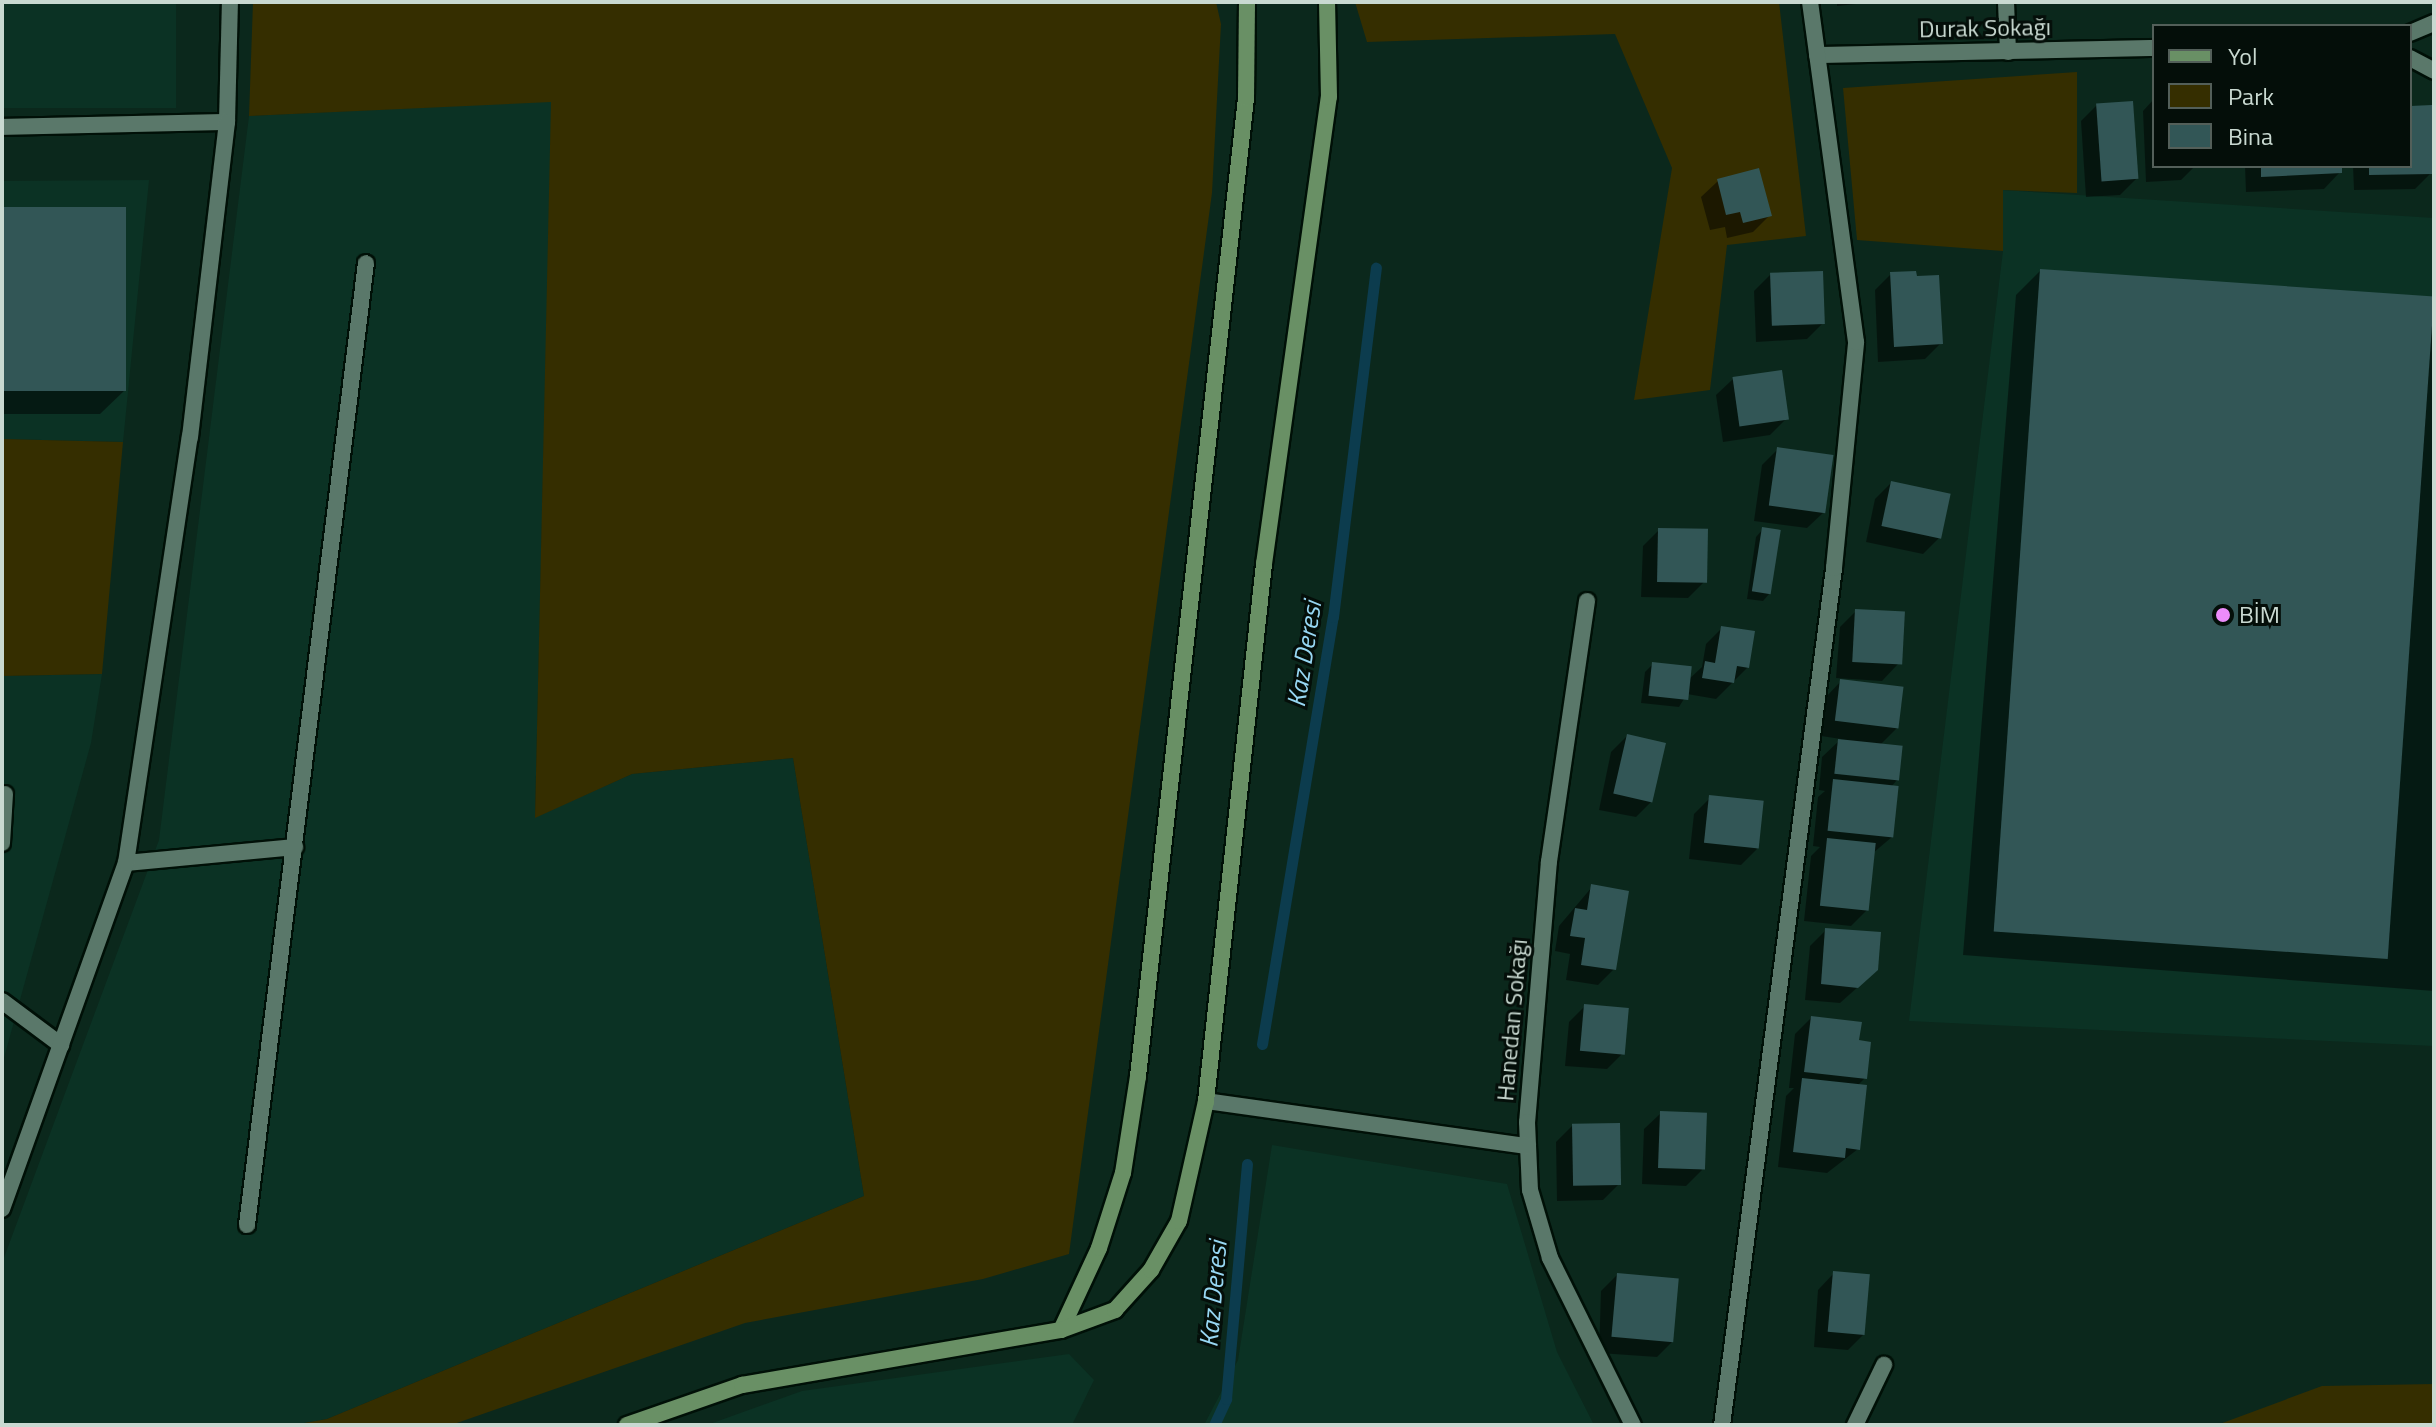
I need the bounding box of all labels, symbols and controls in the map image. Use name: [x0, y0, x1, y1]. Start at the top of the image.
street label: Durak Sokağı: [1919, 12, 2051, 44]
legend: [2152, 24, 2412, 168]
text: Yol: [2228, 38, 2257, 74]
text: Park: [2228, 78, 2274, 114]
text: Bina: [2228, 118, 2273, 154]
water label: Kaz Deresi: [1280, 599, 1328, 709]
place label: BİM: [2239, 601, 2280, 629]
marker: BİM: [2214, 606, 2232, 624]
street label: Hanedan Sokağı: [1491, 938, 1533, 1102]
water label: Kaz Deresi: [1193, 1239, 1233, 1349]

